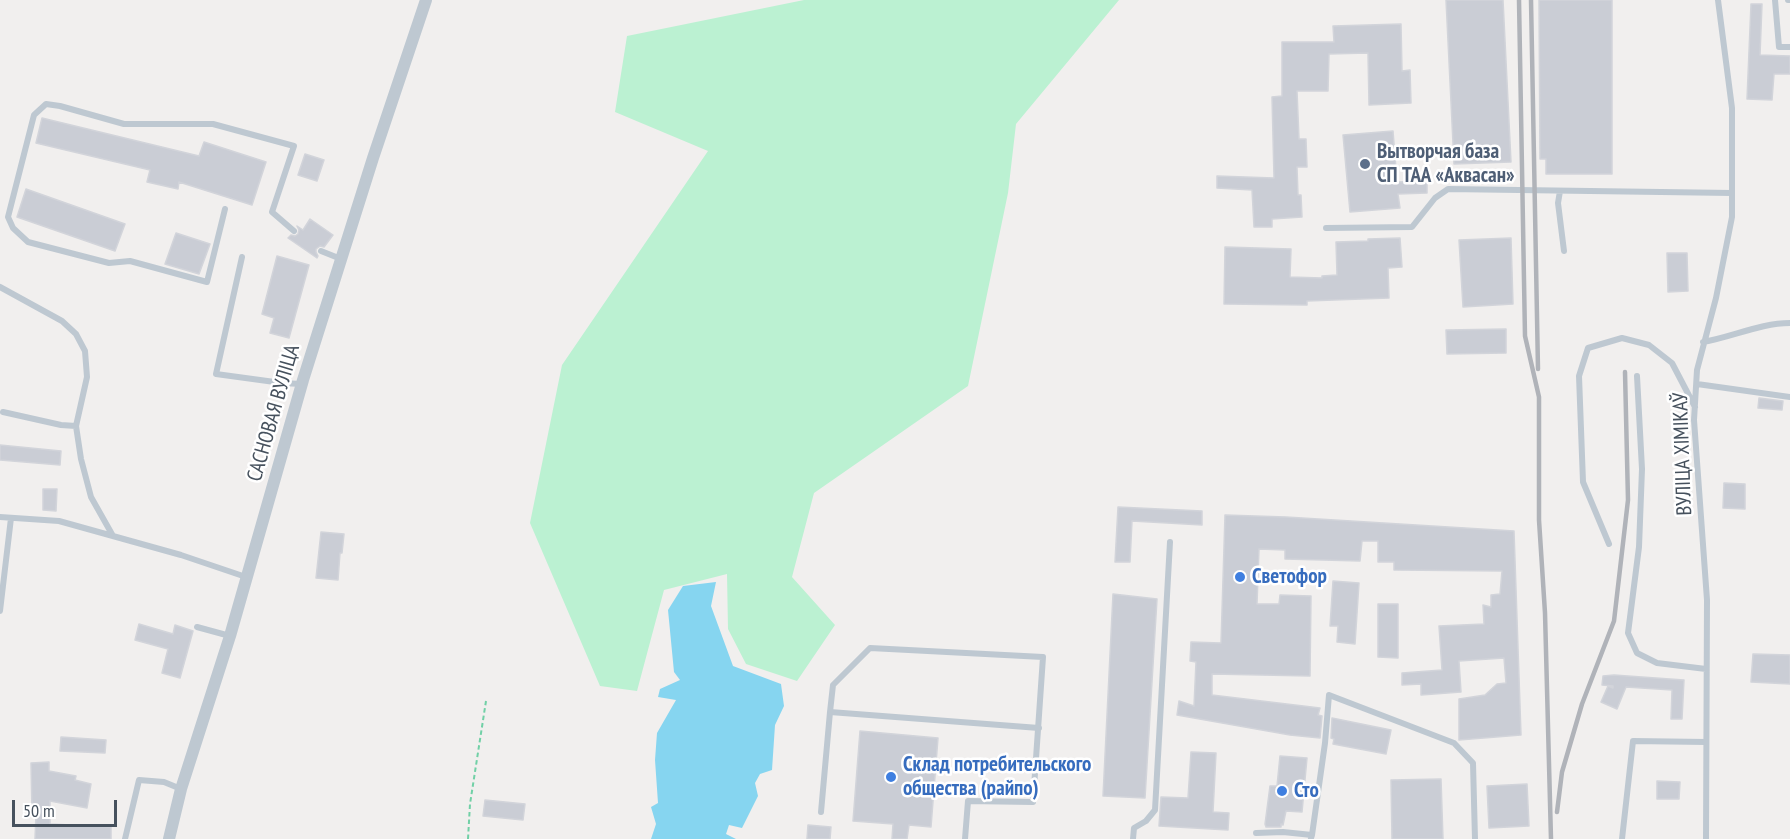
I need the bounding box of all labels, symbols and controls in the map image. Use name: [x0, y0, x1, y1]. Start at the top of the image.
place label: Вытворчая база СП ТАА «Аквасан»: [1377, 139, 1514, 189]
marker: Вытворчая база СП ТАА «Аквасан»: [1358, 157, 1372, 171]
street label: САСНОВАЯ ВУЛІЦА: [242, 342, 306, 484]
street label: ВУЛІЦА ХІМІКАЎ: [1668, 392, 1698, 516]
place label: Светофор: [1252, 564, 1327, 590]
marker: Светофор: [1233, 570, 1247, 584]
place label: Склад потребительского общества (райпо): [903, 752, 1091, 802]
marker: Склад потребительского общества (райпо): [884, 770, 898, 784]
place label: Сто: [1294, 778, 1319, 804]
marker: Сто: [1275, 784, 1289, 798]
scale bar: [15, 788, 120, 826]
text: 50 m: [23, 799, 55, 822]

